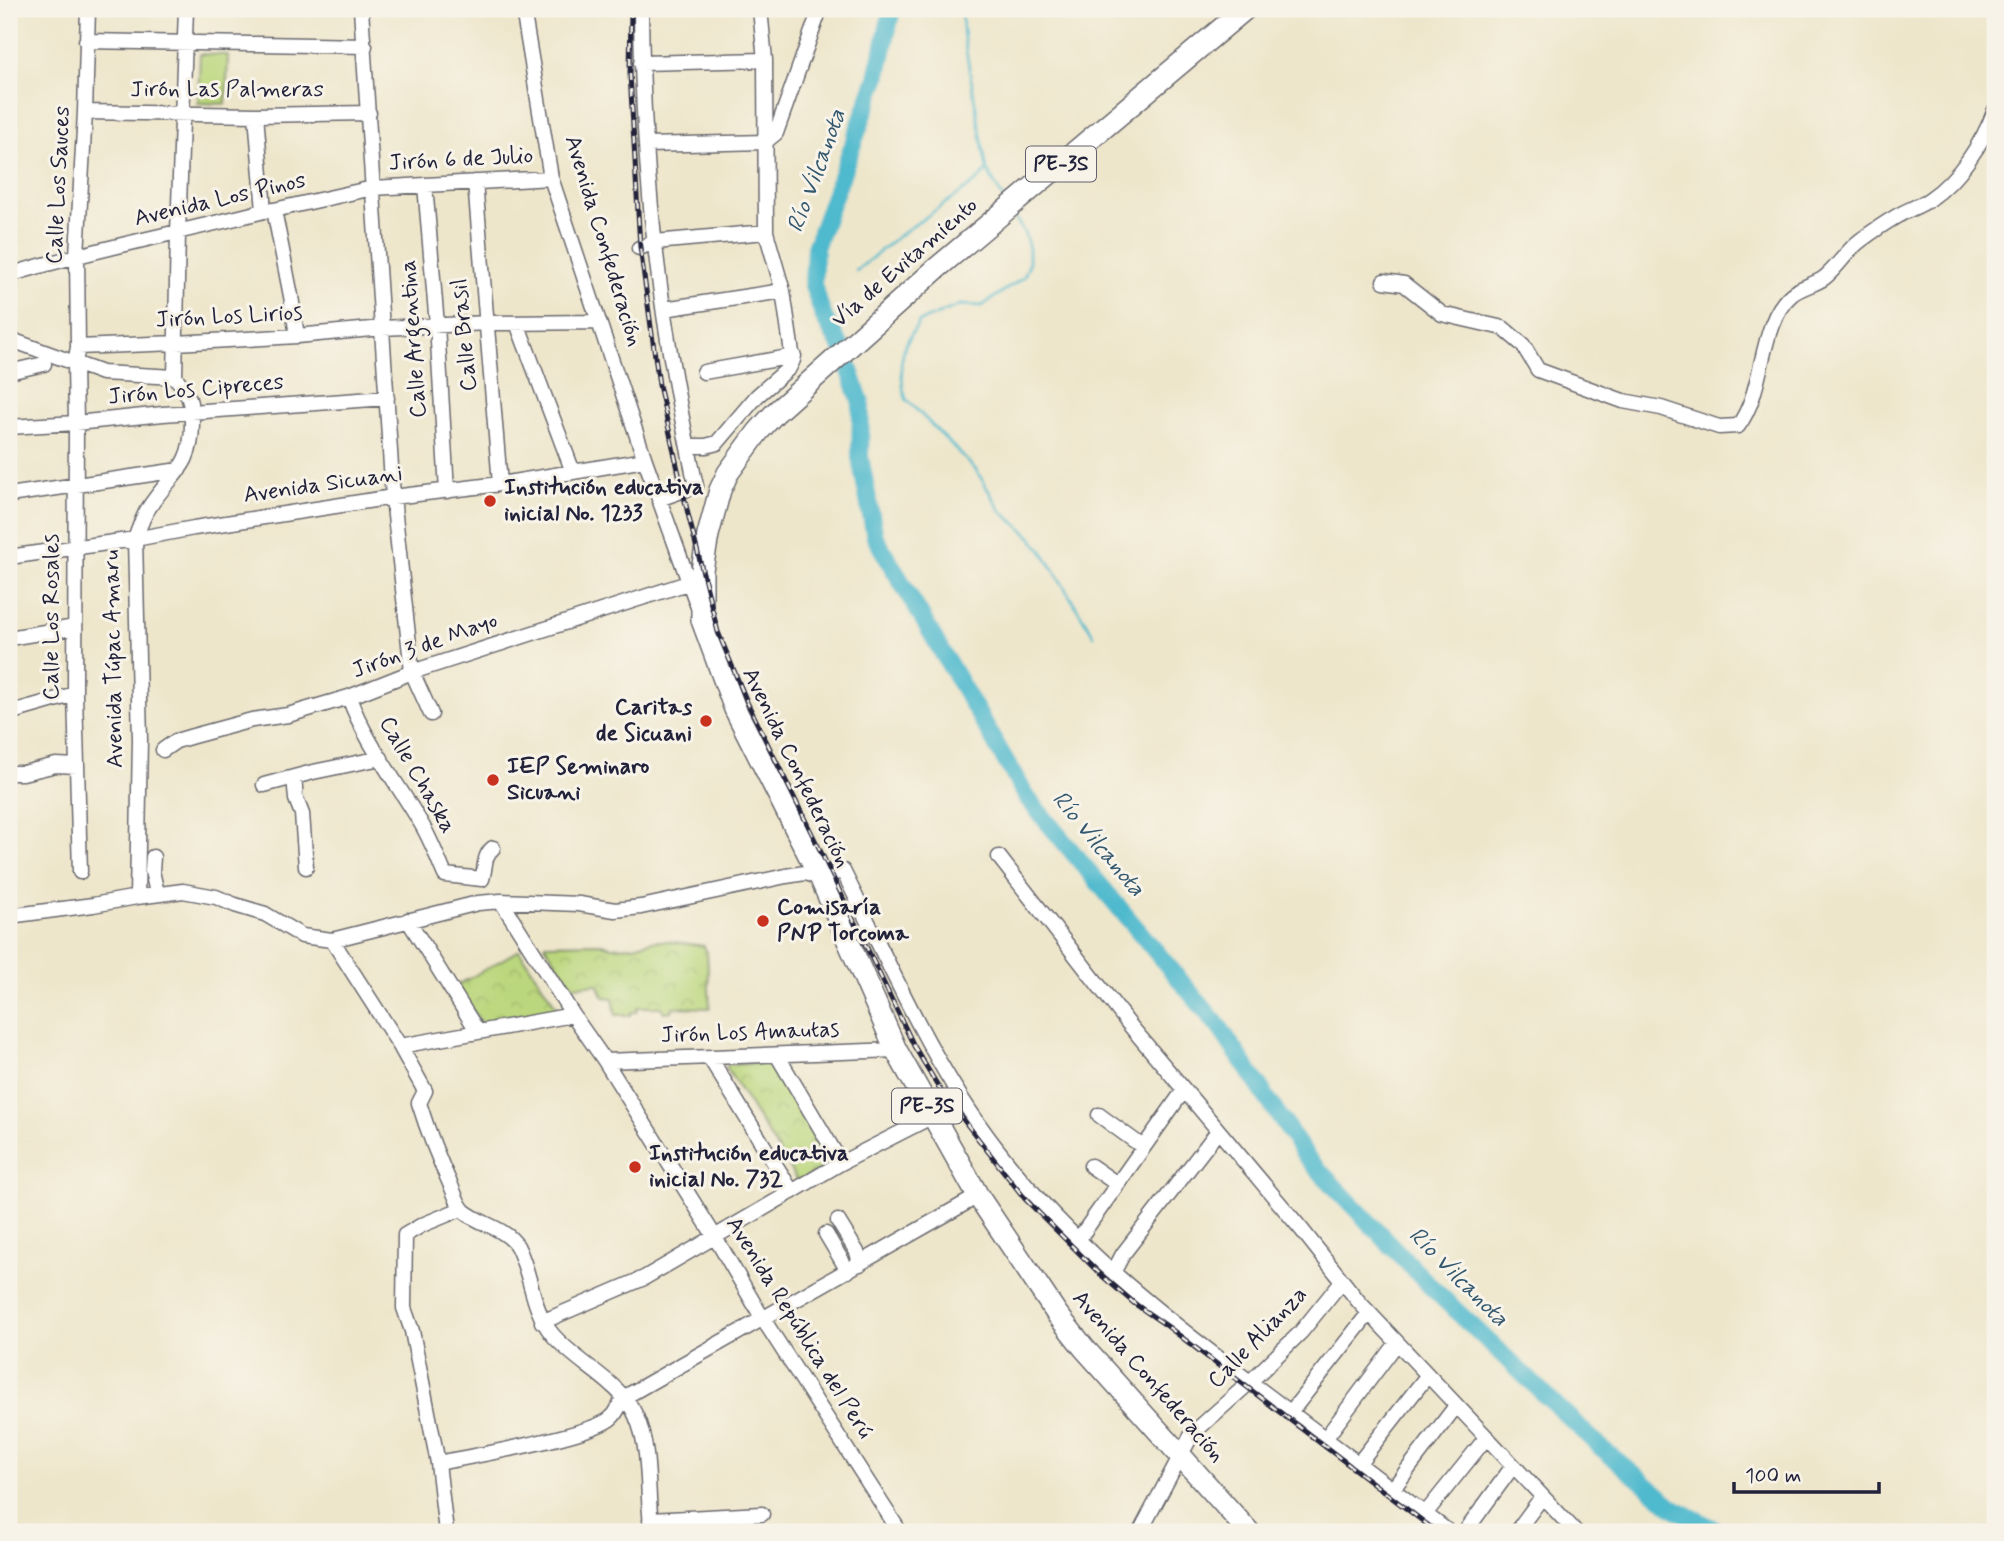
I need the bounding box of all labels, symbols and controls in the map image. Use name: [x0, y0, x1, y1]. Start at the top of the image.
street label: Jirón Las Palmeras: [130, 75, 324, 105]
street label: Calle Los Sauces: [40, 105, 78, 265]
water label: Río Vilcanota: [780, 105, 854, 237]
street label: Avenida Confederación: [557, 132, 649, 350]
street label: Jirón 6 de Julio: [388, 141, 534, 179]
road number: PE-3S: [1026, 146, 1096, 182]
street label: Avenida Los Pinos: [131, 166, 309, 234]
street label: Vía de Evitamiento: [825, 191, 985, 335]
street label: Calle Argentina: [394, 259, 436, 419]
street label: Calle Brasil: [445, 277, 485, 393]
street label: Jirón Los Lirios: [155, 298, 303, 336]
street label: Jirón Los Cipreces: [107, 367, 285, 413]
street label: Avenida Sicuani: [241, 459, 405, 511]
place label: Institución educativa inicial No. 1233: [504, 473, 704, 529]
marker: Institución educativa inicial No. 1233: [482, 493, 498, 509]
street label: Calle Los Rosales: [37, 534, 67, 700]
street label: Avenida Túpac Amaru: [97, 550, 131, 768]
street label: Jirón 3 de Mayo: [348, 606, 502, 686]
street label: Avenida Confederación: [735, 663, 857, 873]
place label: Caritas de Sicuani: [596, 693, 693, 749]
street label: Calle Chaska: [371, 711, 463, 839]
marker: Caritas de Sicuani: [698, 713, 714, 729]
place label: IEP Seminaro Sicuani: [507, 752, 649, 808]
marker: IEP Seminaro Sicuani: [485, 772, 501, 788]
water label: Río Vilcanota: [1045, 785, 1151, 904]
place label: Comisaría PNP Torcoma: [777, 893, 910, 949]
marker: Comisaría PNP Torcoma: [755, 913, 771, 929]
street label: Jirón Los Amautas: [660, 1015, 840, 1051]
road number: PE-3S: [892, 1088, 962, 1124]
place label: Institución educativa inicial No. 732: [649, 1139, 849, 1195]
marker: Institución educativa inicial No. 732: [627, 1159, 643, 1175]
street label: Avenida República del Perú: [718, 1211, 880, 1445]
water label: Río Vilcanota: [1401, 1220, 1515, 1334]
street label: Calle Alianza: [1202, 1280, 1314, 1396]
street label: Avenida Confederación: [1065, 1285, 1231, 1469]
scale bar: [1734, 1450, 1880, 1494]
text: 100 m: [1745, 1462, 1801, 1490]

